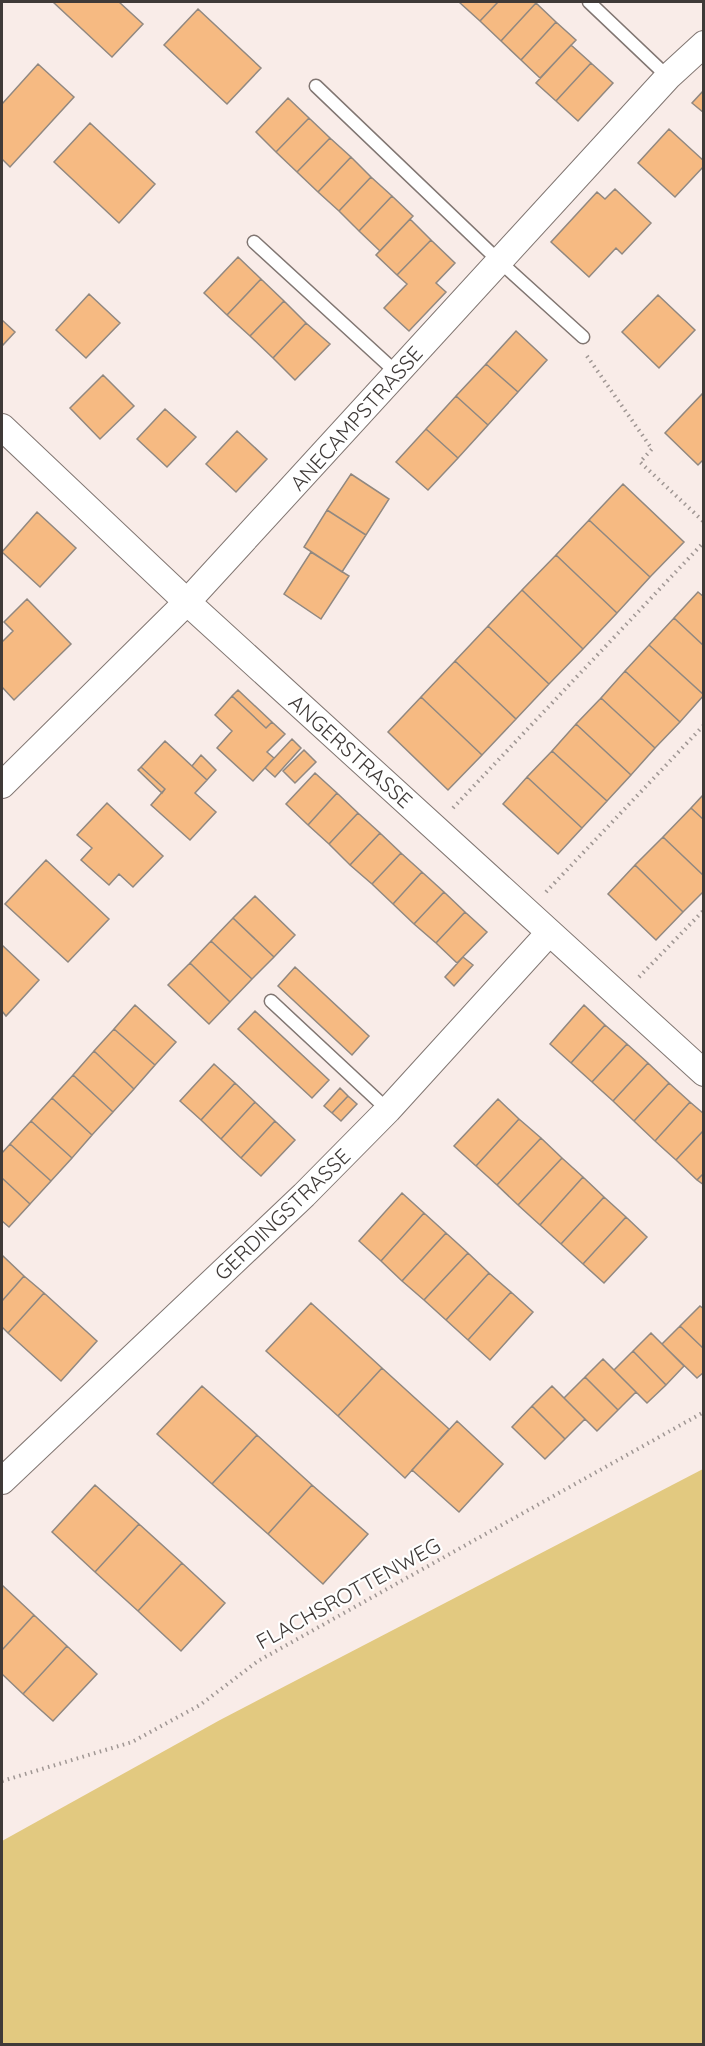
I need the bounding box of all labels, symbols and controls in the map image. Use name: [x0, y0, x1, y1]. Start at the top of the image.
street label: ANECAMPSTRASSE: [284, 340, 428, 496]
street label: ANGERSTRASSE: [284, 689, 418, 813]
street label: GERDINGSTRASSE: [209, 1143, 355, 1285]
street label: FLACHSROTTENWEG: [251, 1532, 445, 1654]

